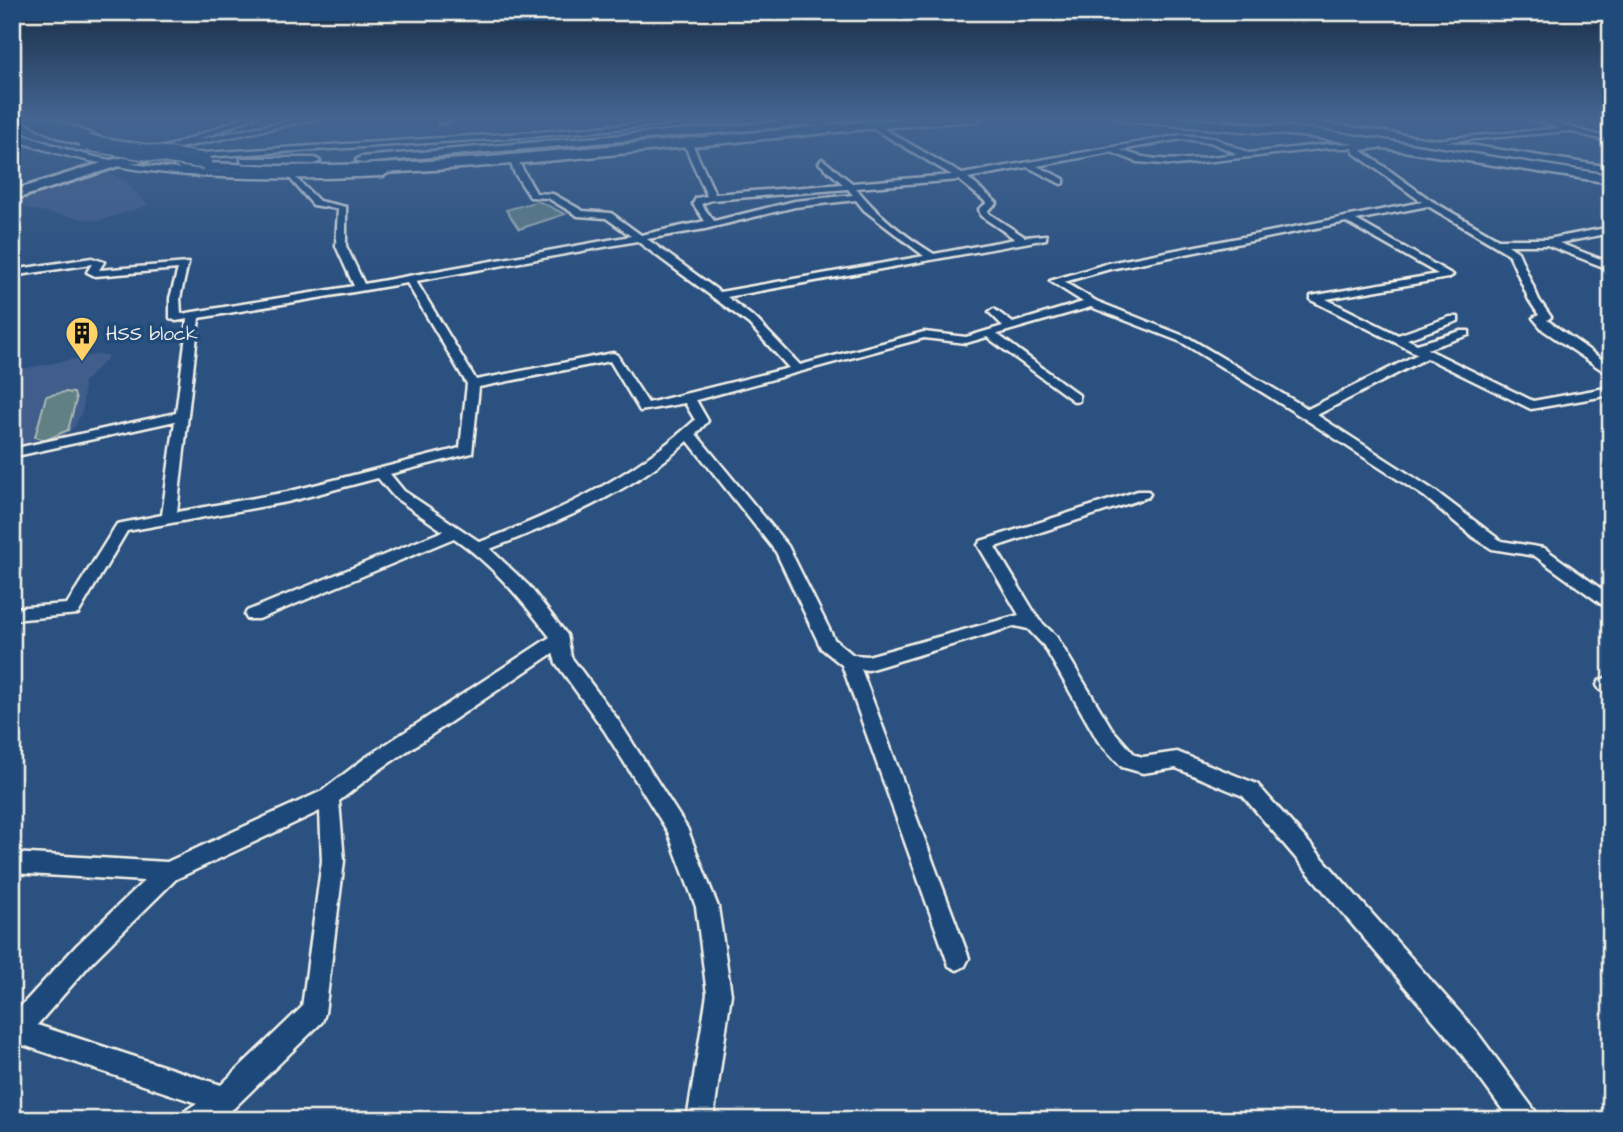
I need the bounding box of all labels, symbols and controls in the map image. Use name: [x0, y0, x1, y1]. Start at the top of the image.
building icon: HSS block: [63, 314, 101, 363]
place label: HSS block: [106, 321, 198, 348]

